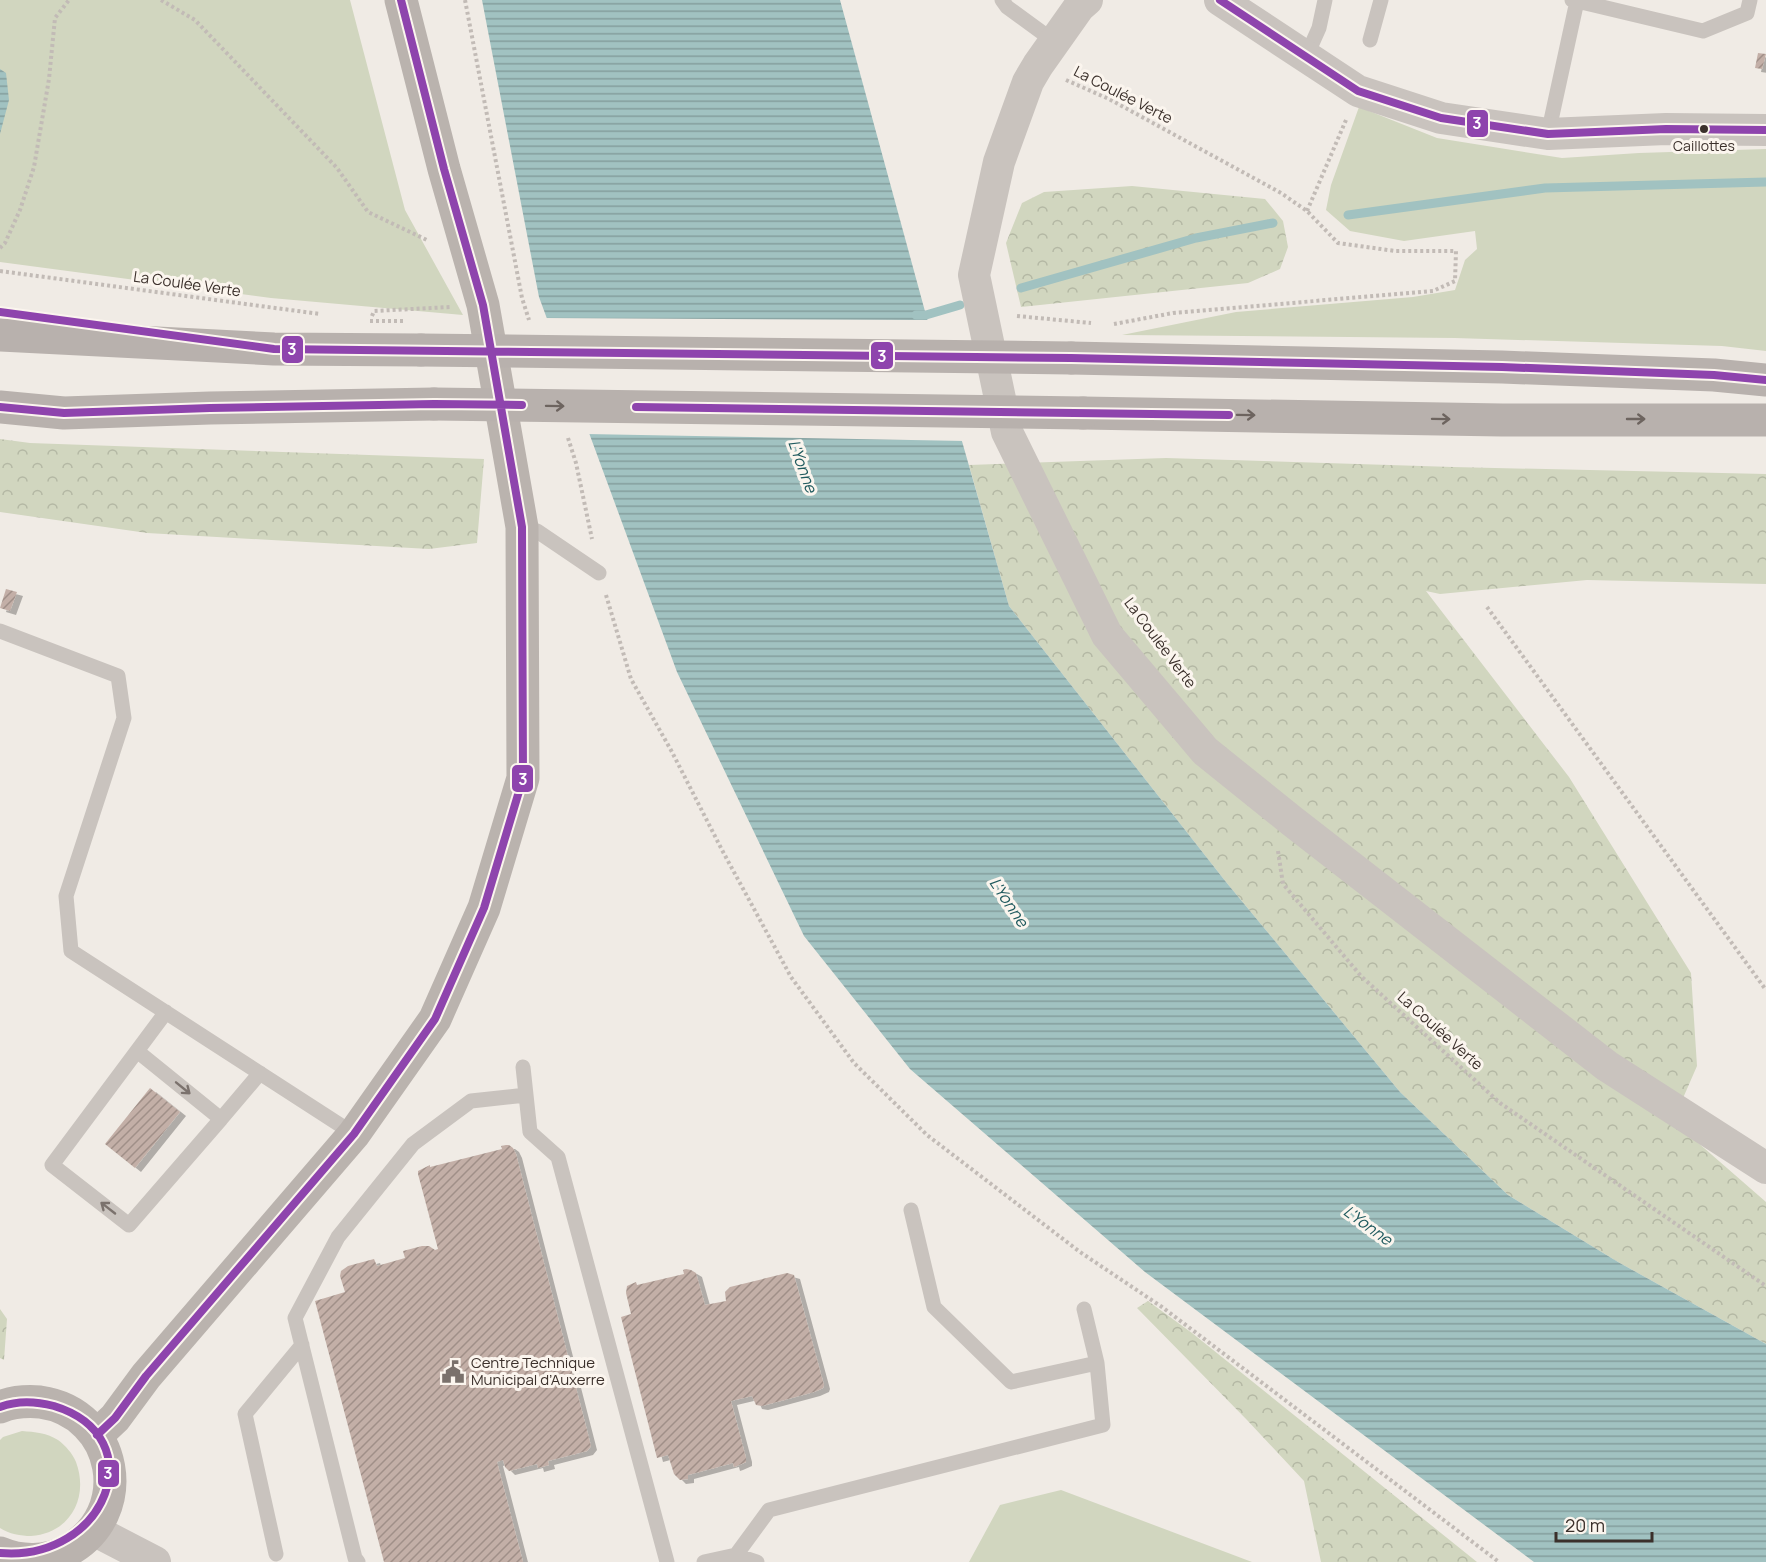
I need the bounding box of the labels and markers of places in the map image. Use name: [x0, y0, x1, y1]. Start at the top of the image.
marker: Caillottes: [1698, 123, 1710, 135]
place label: Caillottes: [1673, 136, 1735, 155]
place label: Centre Technique Municipal d’Auxerre: [471, 1352, 605, 1390]
public building icon: Centre Technique Municipal d’Auxerre: [440, 1359, 466, 1385]

